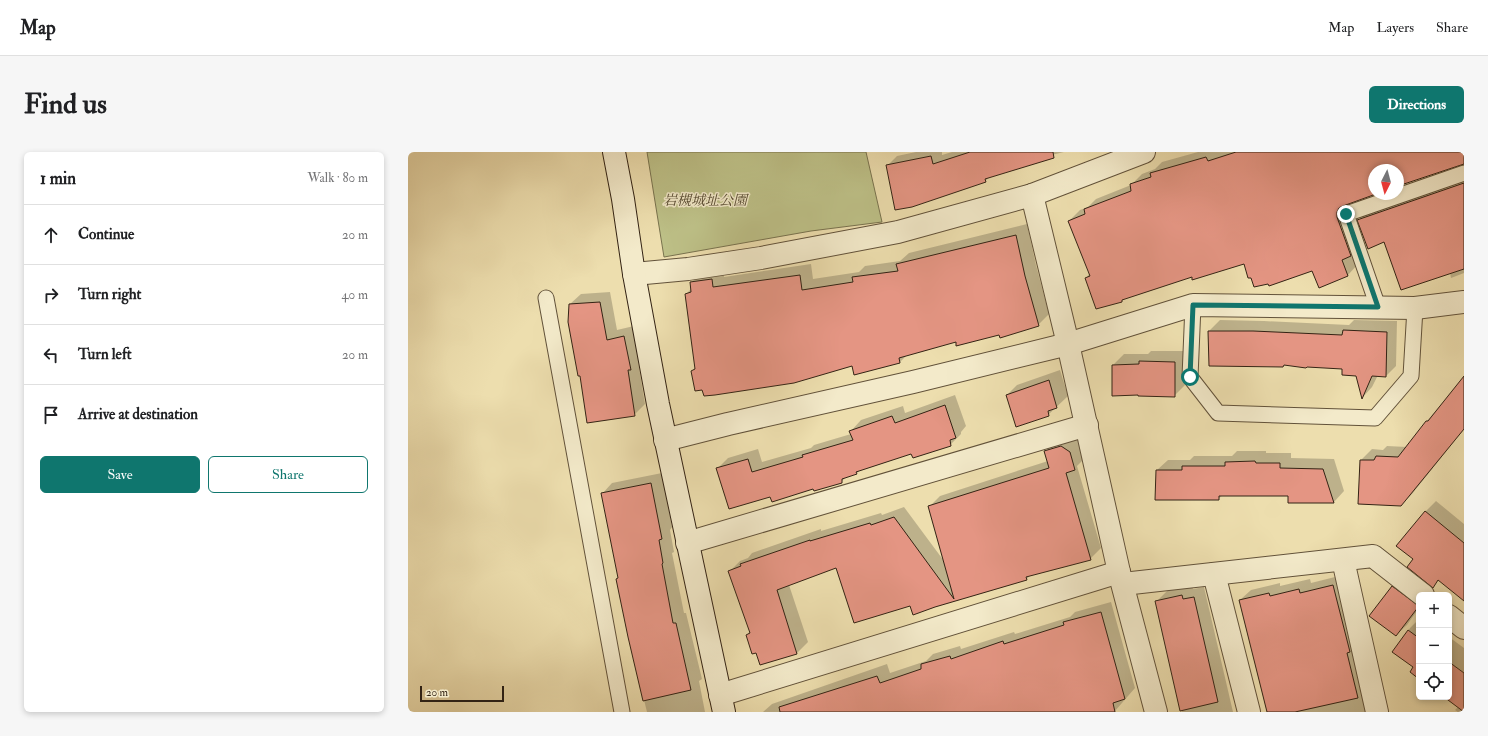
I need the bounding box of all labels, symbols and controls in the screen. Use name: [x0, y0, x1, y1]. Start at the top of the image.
text: Map: [20, 16, 56, 40]
text: Map: [1328, 19, 1354, 36]
text: Layers: [1376, 19, 1414, 36]
text: Share: [1436, 19, 1468, 36]
button: Directions: [1369, 86, 1464, 123]
text: Find us: [24, 87, 107, 122]
north arrow: [1368, 164, 1404, 200]
text: 1 min: [40, 168, 76, 189]
text: Walk · 80 m: [307, 170, 368, 186]
park label: 岩槻城址公園: [663, 192, 749, 209]
route end: [1337, 205, 1355, 223]
icon: ahead: [40, 224, 62, 246]
text: Continue: [78, 225, 134, 244]
text: 20 m: [342, 227, 368, 243]
icon: right: [40, 284, 62, 306]
text: Turn right: [78, 285, 141, 304]
text: 40 m: [342, 287, 368, 303]
icon: left: [40, 344, 62, 366]
text: Turn left: [78, 345, 132, 364]
text: 20 m: [342, 347, 368, 363]
route start: [1181, 368, 1199, 386]
icon: arrive: [40, 404, 62, 426]
text: Arrive at destination: [78, 405, 198, 424]
button: Save: [40, 456, 200, 493]
button: Share: [208, 456, 368, 493]
map controls: [1416, 592, 1452, 700]
button: +: [1416, 592, 1452, 628]
button: −: [1416, 628, 1452, 664]
button: locate: [1416, 664, 1452, 700]
scale bar: [420, 684, 504, 703]
text: 20 m: [426, 686, 448, 699]

